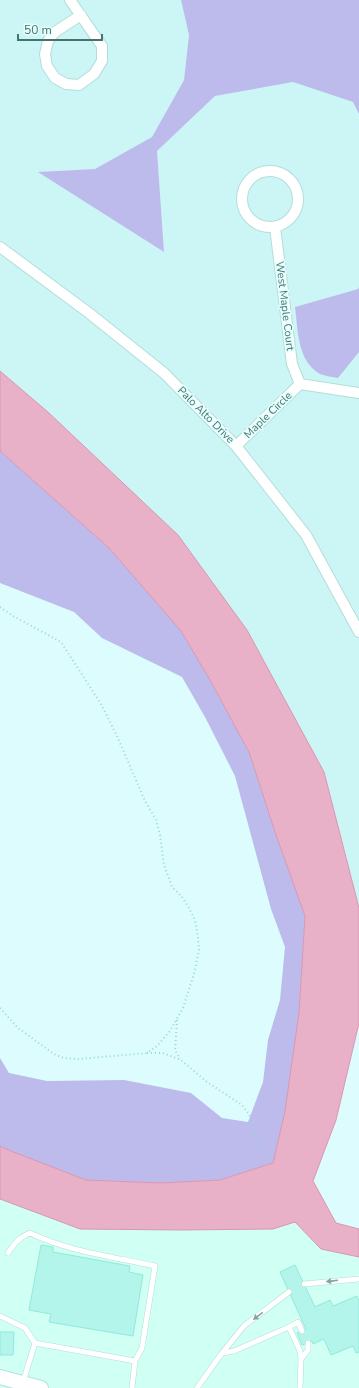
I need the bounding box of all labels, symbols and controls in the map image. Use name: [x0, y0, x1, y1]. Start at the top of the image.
scale bar: [18, 16, 102, 42]
text: 50 m: [24, 22, 52, 38]
street label: West Maple Court: [272, 260, 298, 352]
street label: Palo Alto Drive: [174, 383, 238, 447]
street label: Maple Circle: [241, 388, 295, 442]
one-way arrow: [326, 1278, 338, 1284]
one-way arrow: [252, 1312, 263, 1320]

